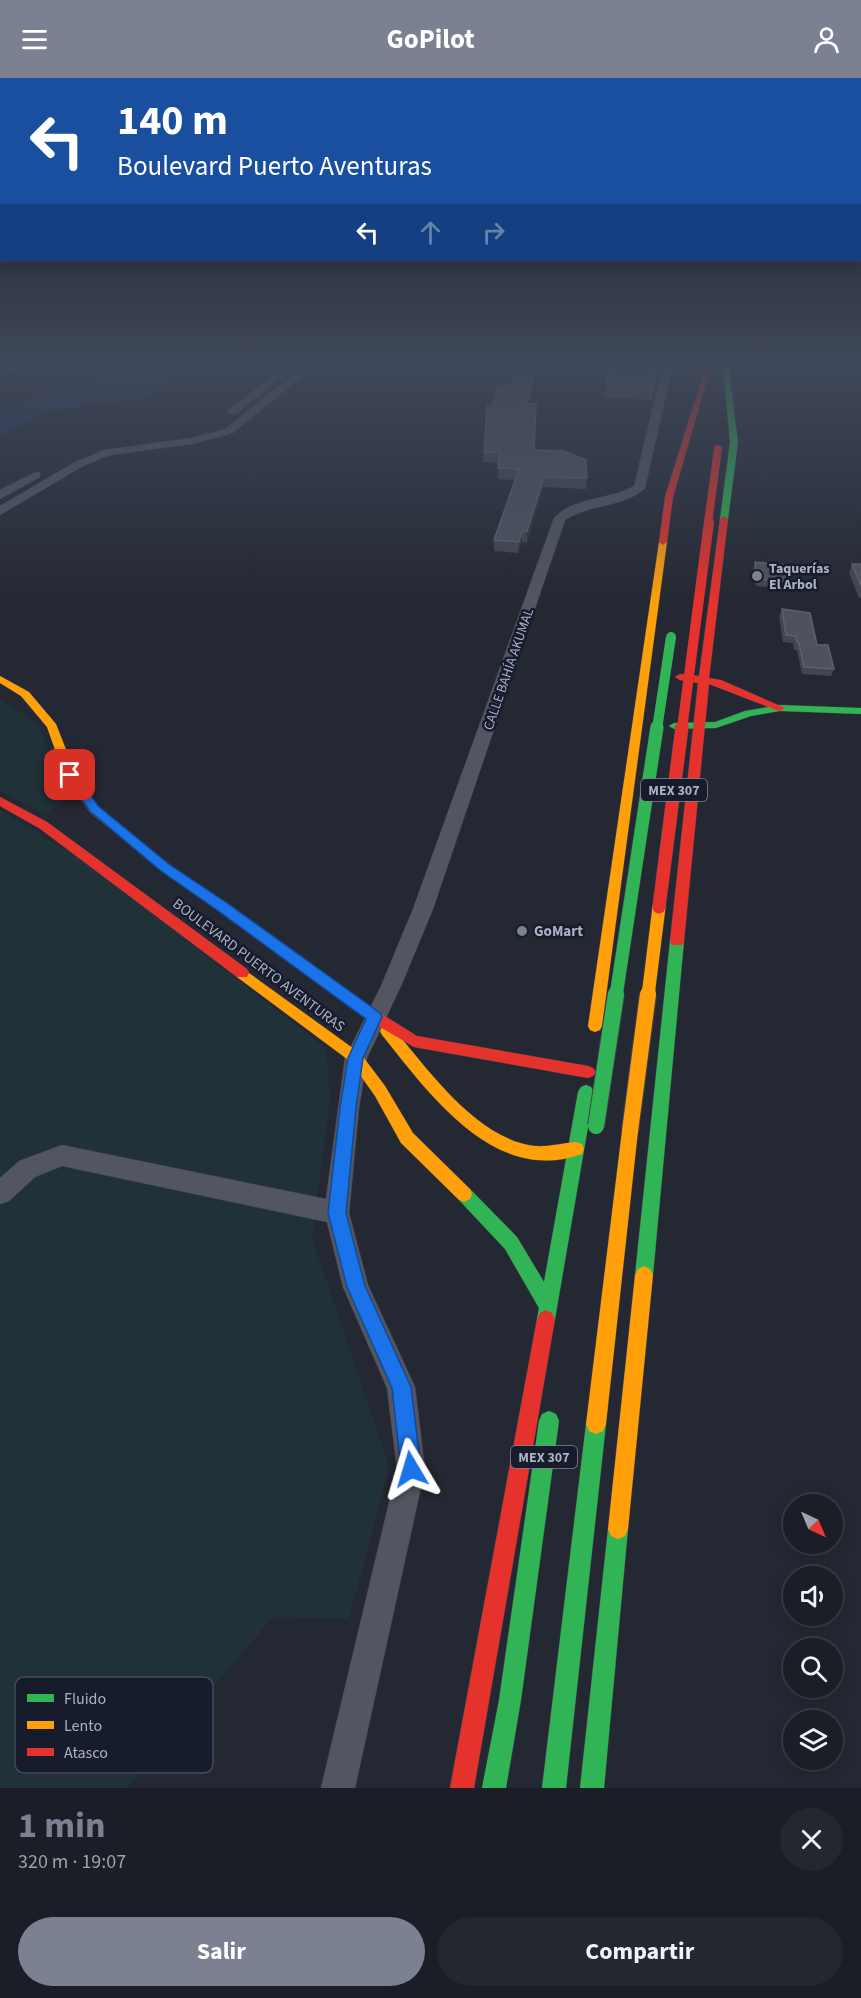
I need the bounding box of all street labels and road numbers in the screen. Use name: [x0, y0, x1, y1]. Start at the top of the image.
street label: CALLE BAHÍA AKUMAL: [479, 606, 539, 733]
road number: MEX 307: [641, 779, 707, 801]
street label: BOULEVARD PUERTO AVENTURAS: [168, 894, 349, 1037]
road number: MEX 307: [511, 1446, 577, 1468]

